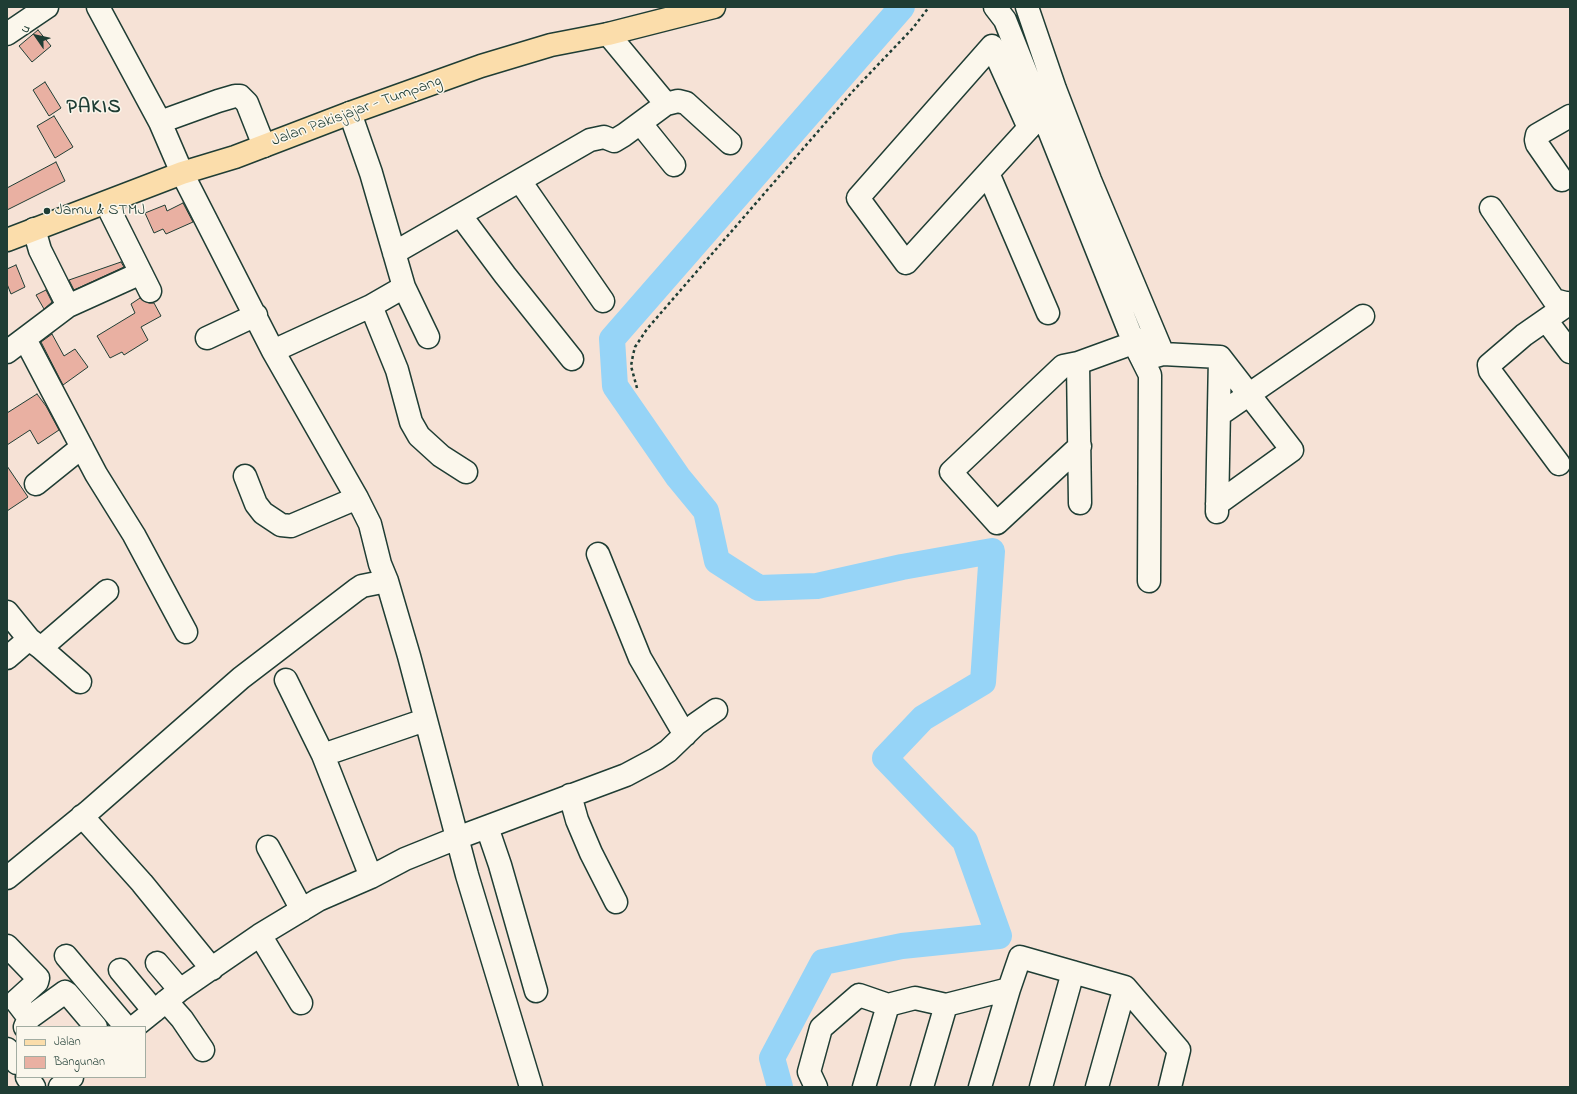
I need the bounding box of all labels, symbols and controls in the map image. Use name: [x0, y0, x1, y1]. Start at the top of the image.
north arrow: [16, 16, 56, 56]
text: U: [17, 22, 35, 37]
street label: Jalan Pakisjajar - Tumpang: [269, 72, 445, 152]
district label: PAKIS: [67, 97, 121, 121]
place label: Jamu & STMJ: [55, 201, 145, 221]
marker: Jamu & STMJ: [42, 206, 52, 216]
legend: [16, 1026, 146, 1078]
text: Jalan: [54, 1033, 81, 1051]
text: Bangunan: [54, 1053, 105, 1071]

